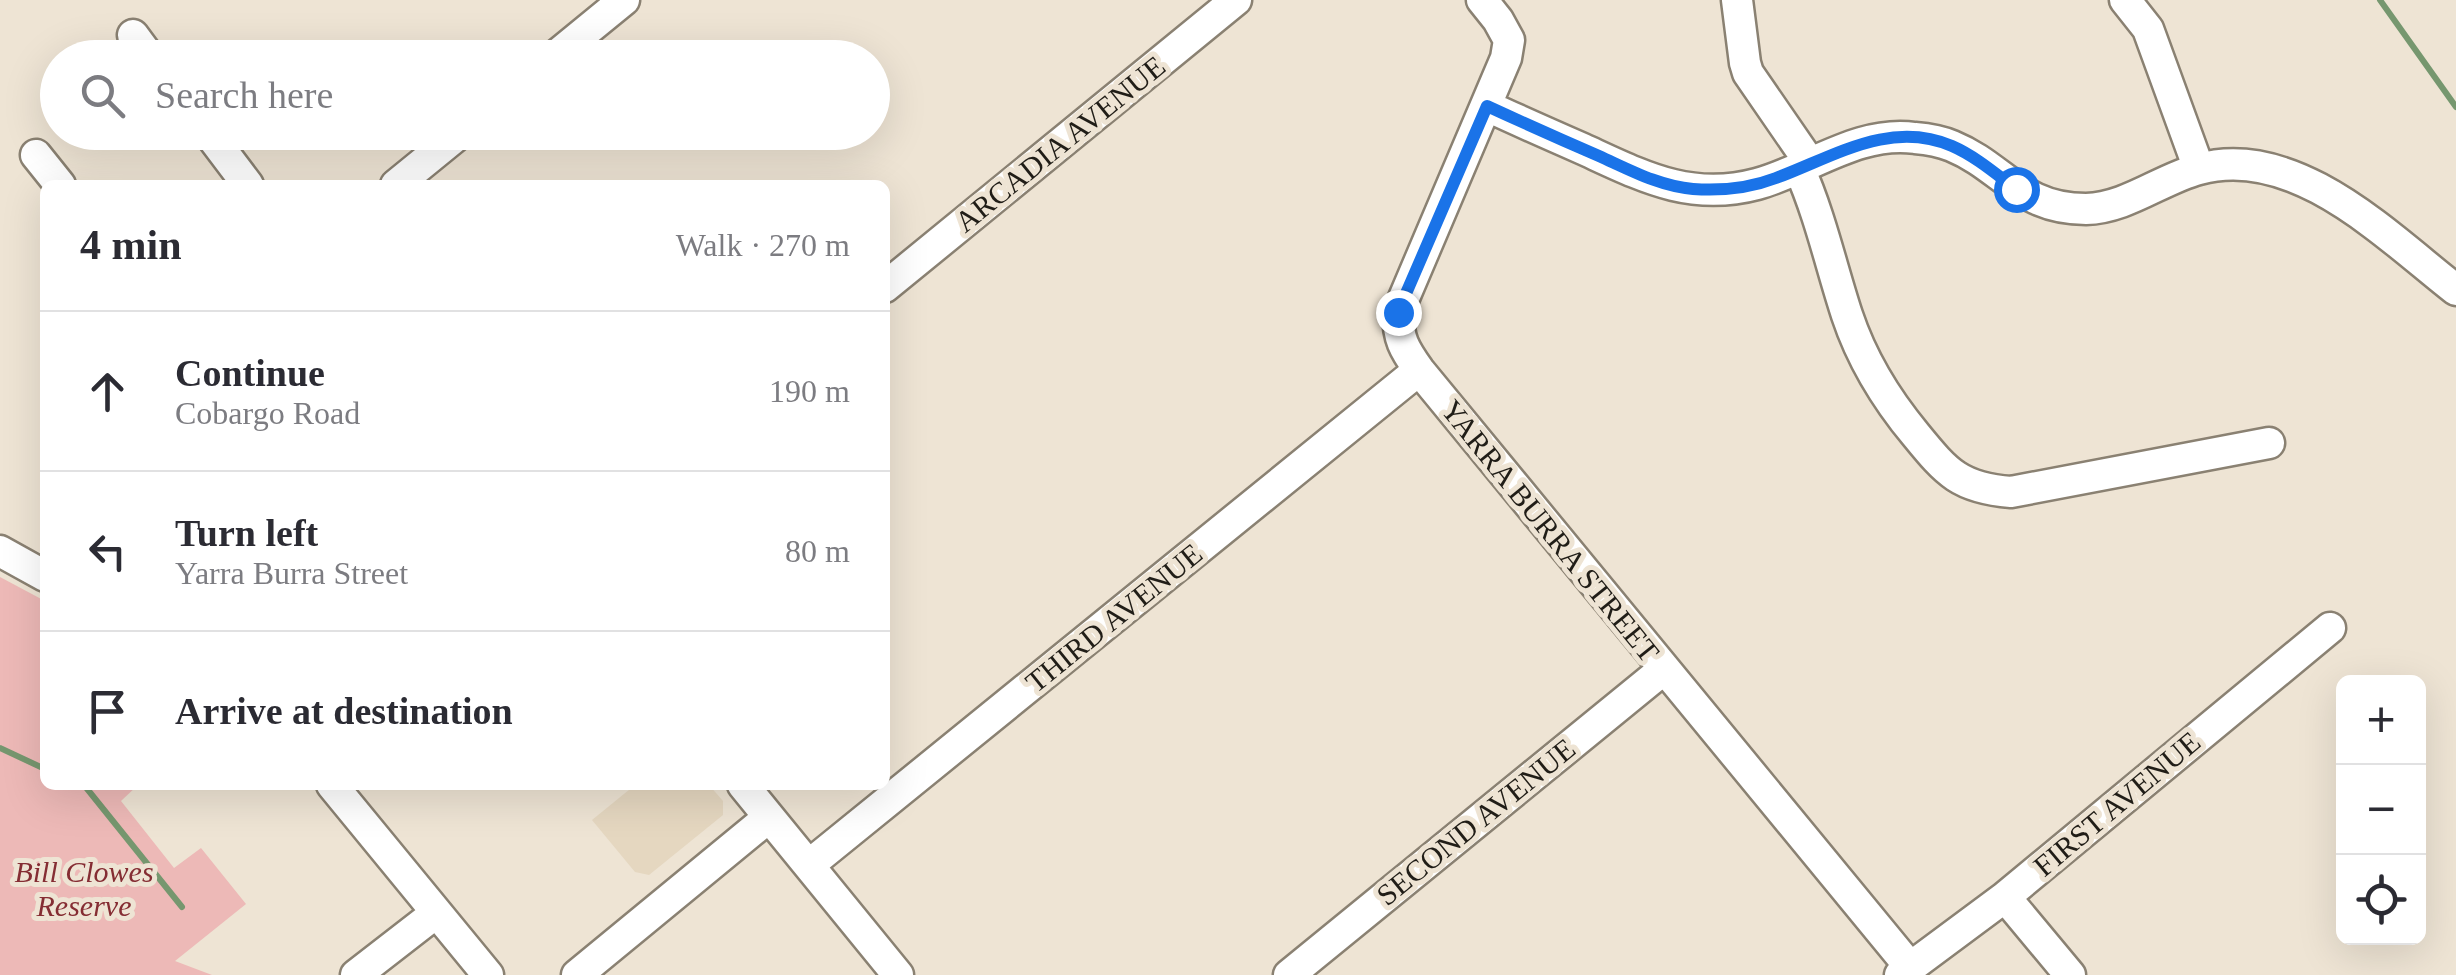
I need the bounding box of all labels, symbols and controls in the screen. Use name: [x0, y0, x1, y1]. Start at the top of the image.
search box: [40, 40, 890, 150]
street label: ARCADIA AVENUE: [948, 49, 1171, 238]
icon: search: [75, 68, 130, 123]
text: Search here: [155, 74, 333, 116]
route start: [1994, 167, 2040, 213]
text: 4 min: [80, 222, 182, 268]
text: Walk · 270 m: [676, 227, 850, 263]
route end: [1376, 290, 1422, 336]
text: Continue: [175, 352, 325, 394]
icon: ahead: [80, 364, 135, 419]
text: 190 m: [769, 373, 850, 409]
street label: YARRA BURRA STREET: [1435, 393, 1666, 668]
text: Cobargo Road: [175, 395, 360, 431]
text: Turn left: [175, 512, 318, 554]
icon: left: [80, 524, 135, 579]
text: 80 m: [785, 533, 850, 569]
street label: THIRD AVENUE: [1019, 537, 1208, 699]
text: Yarra Burra Street: [175, 555, 408, 591]
map controls: [2336, 675, 2426, 945]
button: +: [2336, 675, 2426, 765]
icon: arrive: [80, 684, 135, 739]
text: Arrive at destination: [175, 690, 513, 732]
street label: FIRST AVENUE: [2027, 725, 2206, 883]
street label: SECOND AVENUE: [1370, 732, 1581, 912]
button: −: [2336, 765, 2426, 855]
park label: Bill Clowes Reserve: [14, 855, 154, 922]
button: locate: [2336, 855, 2426, 945]

